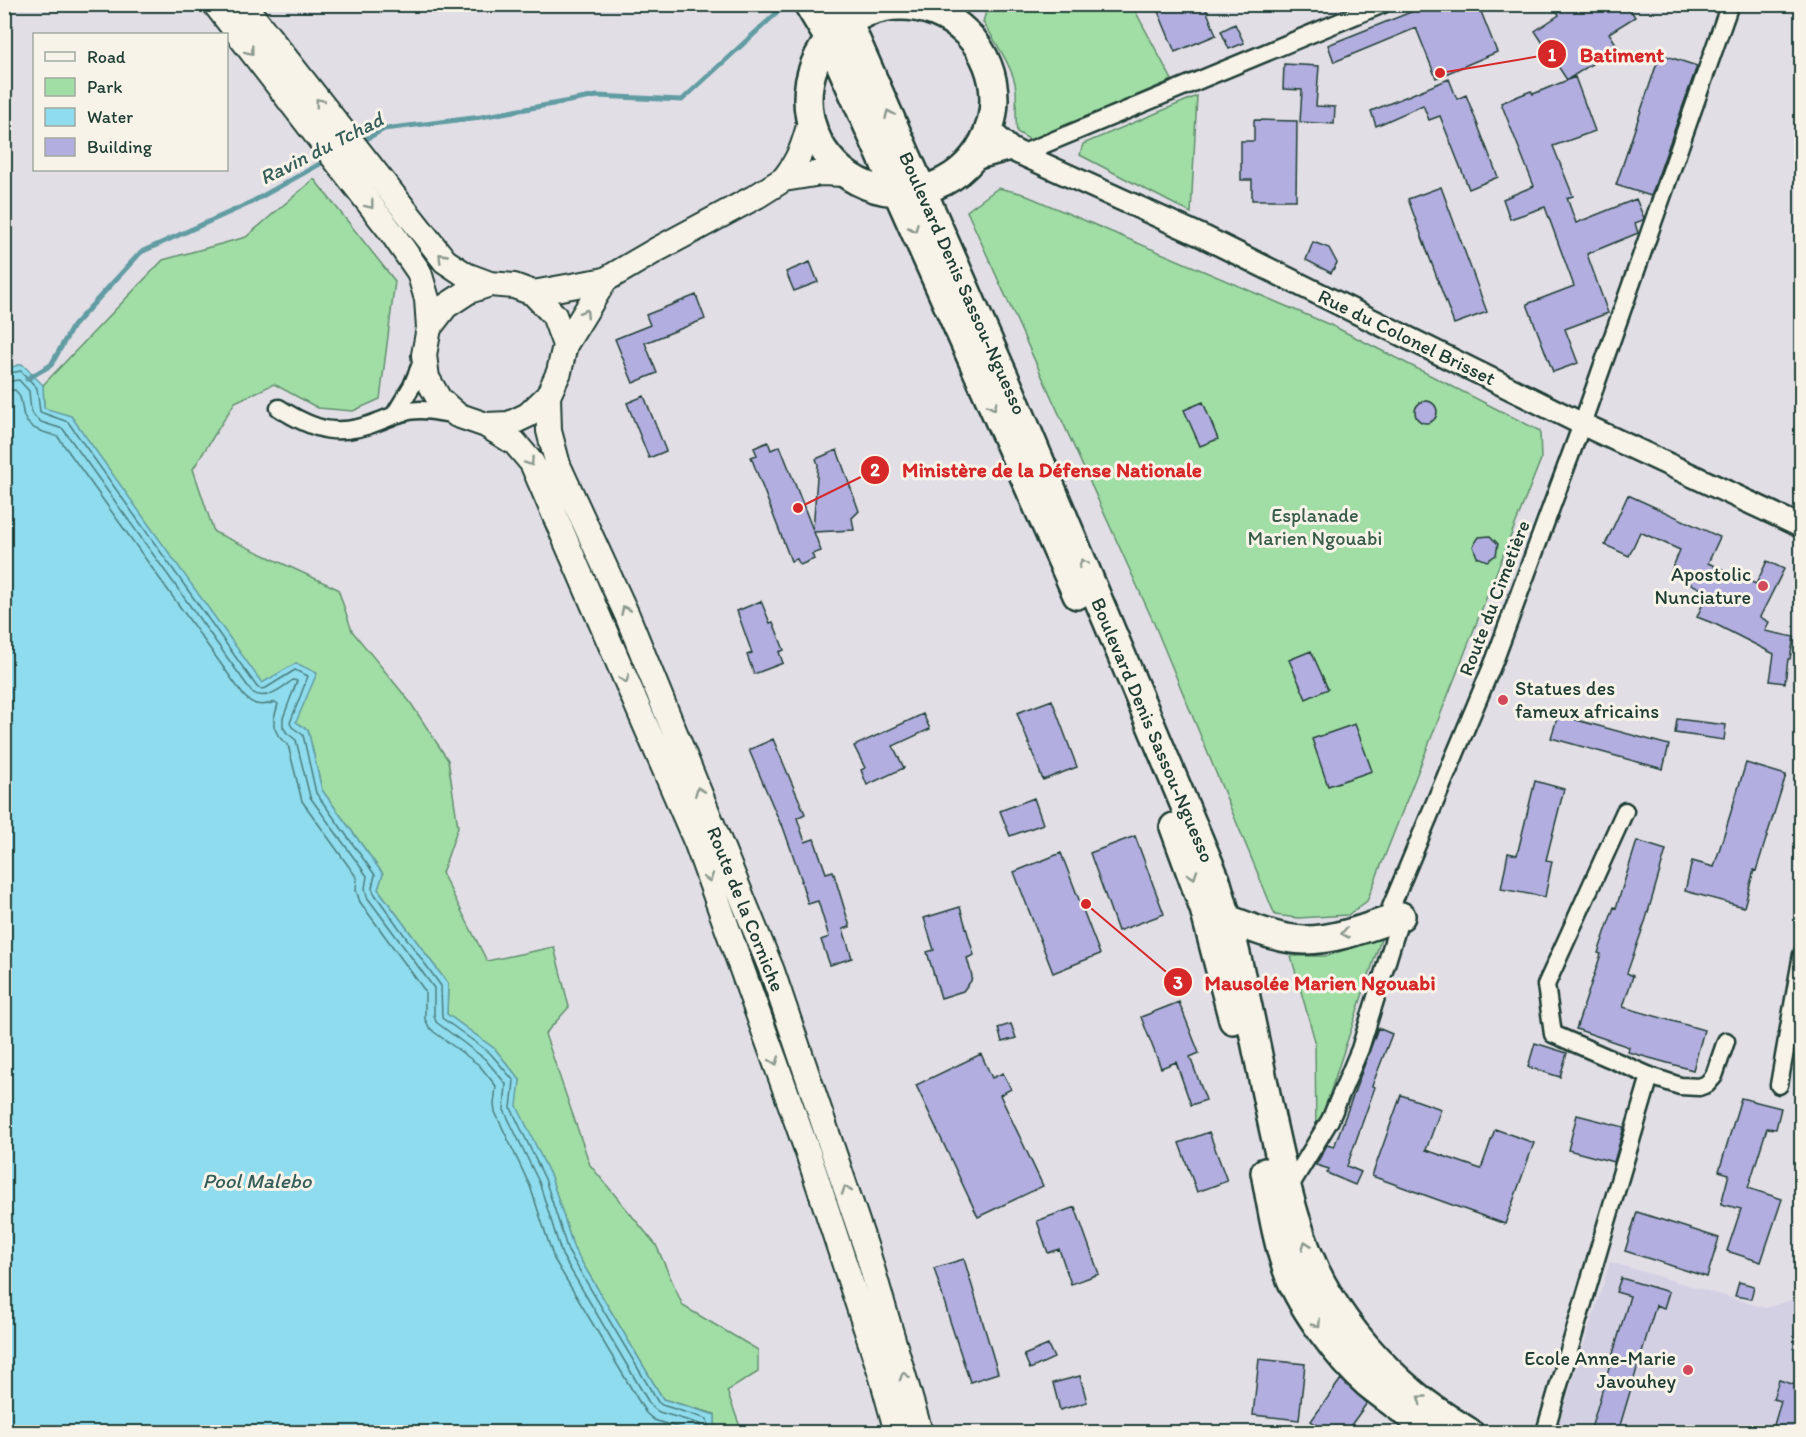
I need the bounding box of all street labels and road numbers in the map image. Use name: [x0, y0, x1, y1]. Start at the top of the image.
street label: Boulevard Denis Sassou-Nguesso: [894, 148, 1032, 418]
street label: Rue du Colonel Brisset: [1314, 284, 1500, 391]
street label: Route du Cimetière: [1453, 517, 1535, 679]
street label: Boulevard Denis Sassou-Nguesso: [1086, 594, 1220, 866]
street label: Route de la Corniche: [702, 823, 790, 995]

